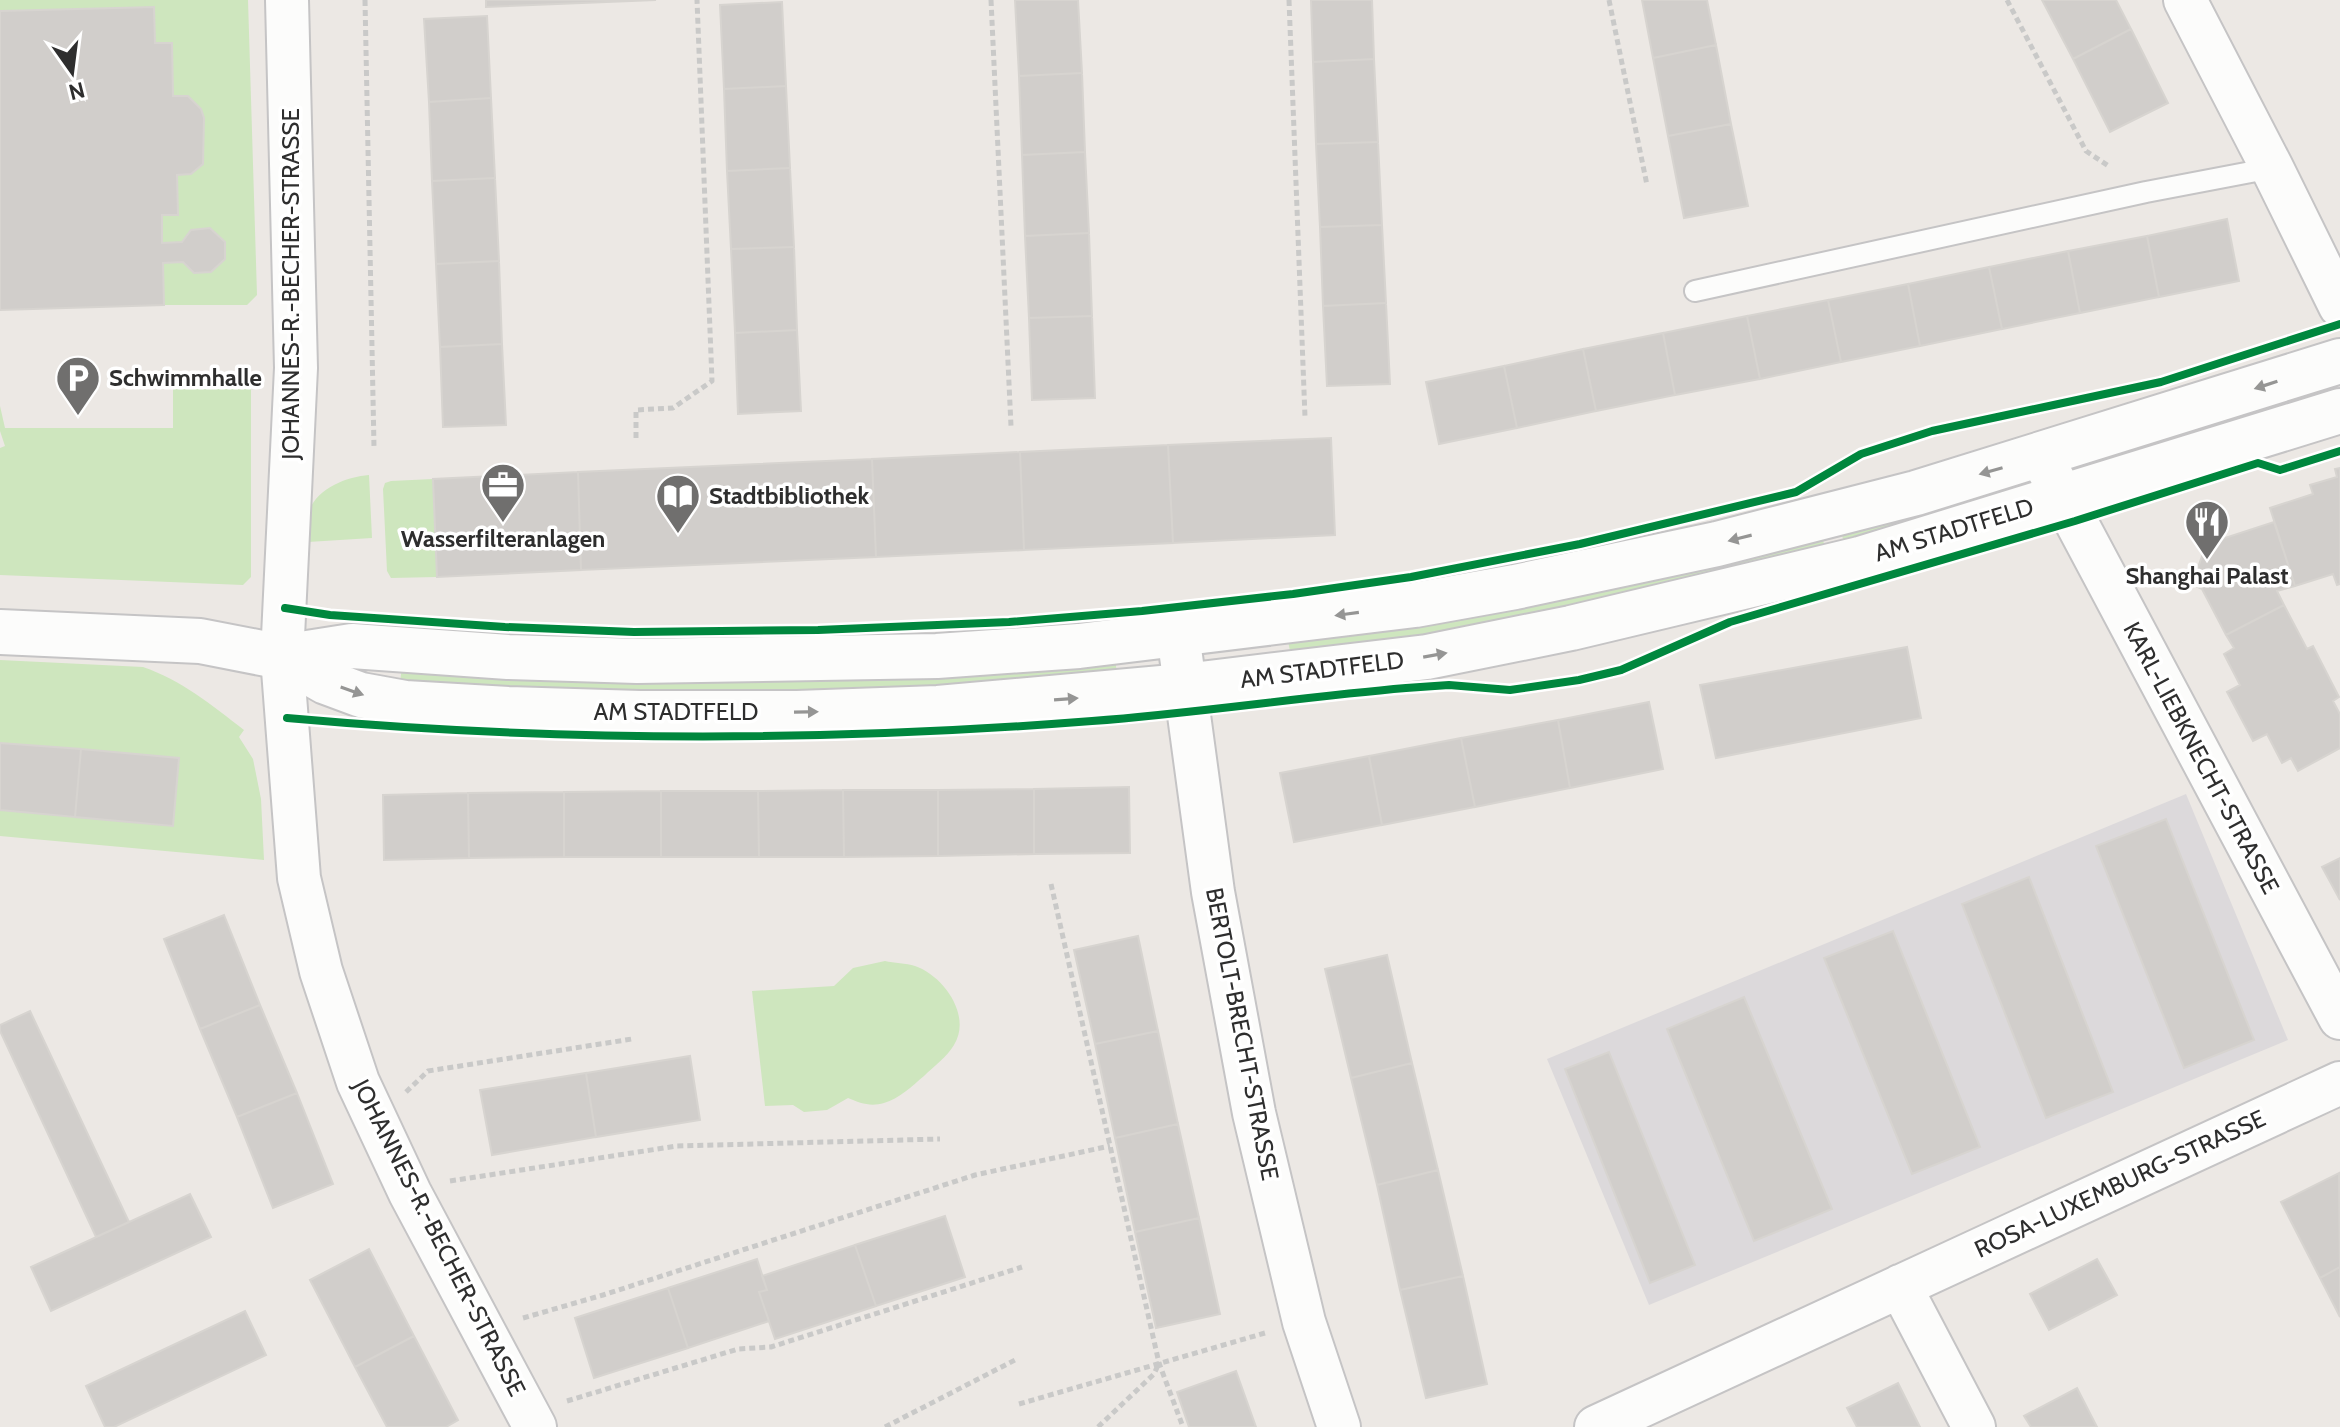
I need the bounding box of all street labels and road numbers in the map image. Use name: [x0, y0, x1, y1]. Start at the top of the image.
street label: JOHANNES-R.-BECHER-STRASSE: [276, 108, 305, 461]
street label: AM STADTFELD: [1871, 492, 2037, 567]
street label: KARL-LIEBKNECHT-STRASSE: [2117, 617, 2286, 899]
street label: AM STADTFELD: [1238, 645, 1406, 694]
street label: AM STADTFELD: [594, 697, 758, 726]
street label: BERTOLT-BRECHT-STRASSE: [1200, 885, 1285, 1183]
street label: JOHANNES-R.-BECHER-STRASSE: [346, 1074, 532, 1401]
street label: ROSA-LUXEMBURG-STRASSE: [1970, 1103, 2270, 1264]

